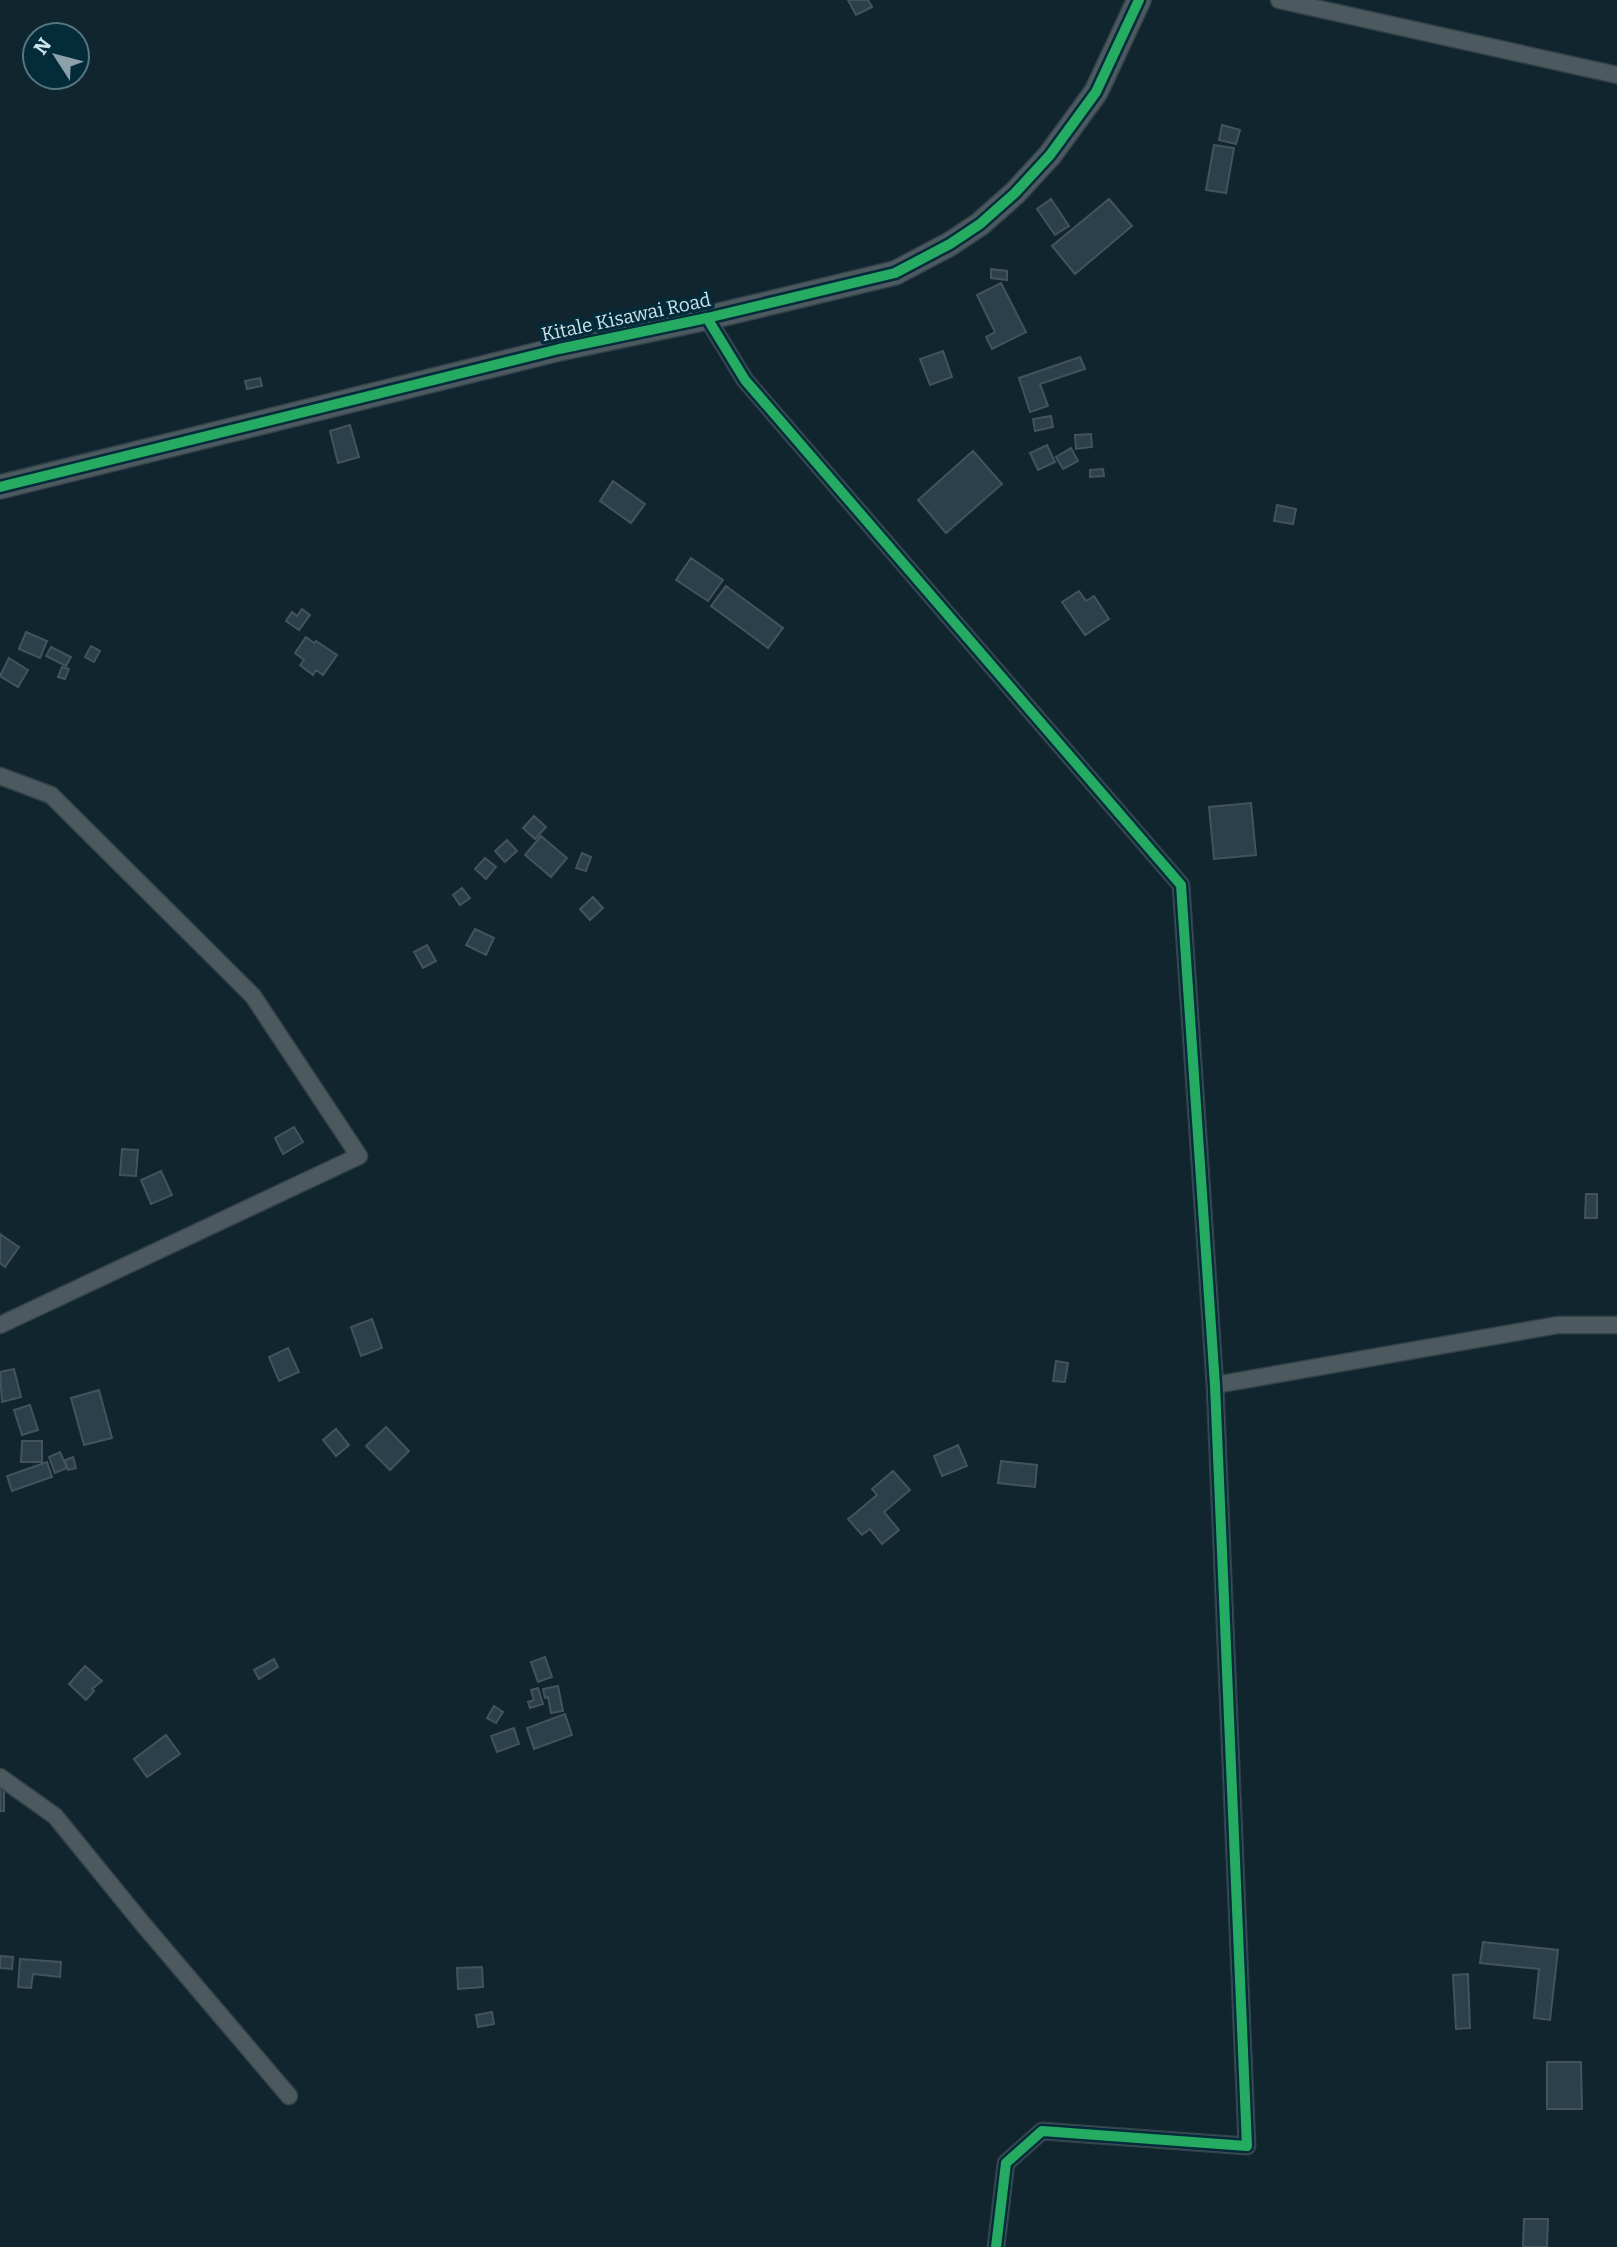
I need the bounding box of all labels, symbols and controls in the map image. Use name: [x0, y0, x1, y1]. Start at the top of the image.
north arrow: [21, 21, 91, 91]
text: N: [29, 33, 56, 59]
street label: Kitale Kisawai Road: [539, 288, 713, 346]

